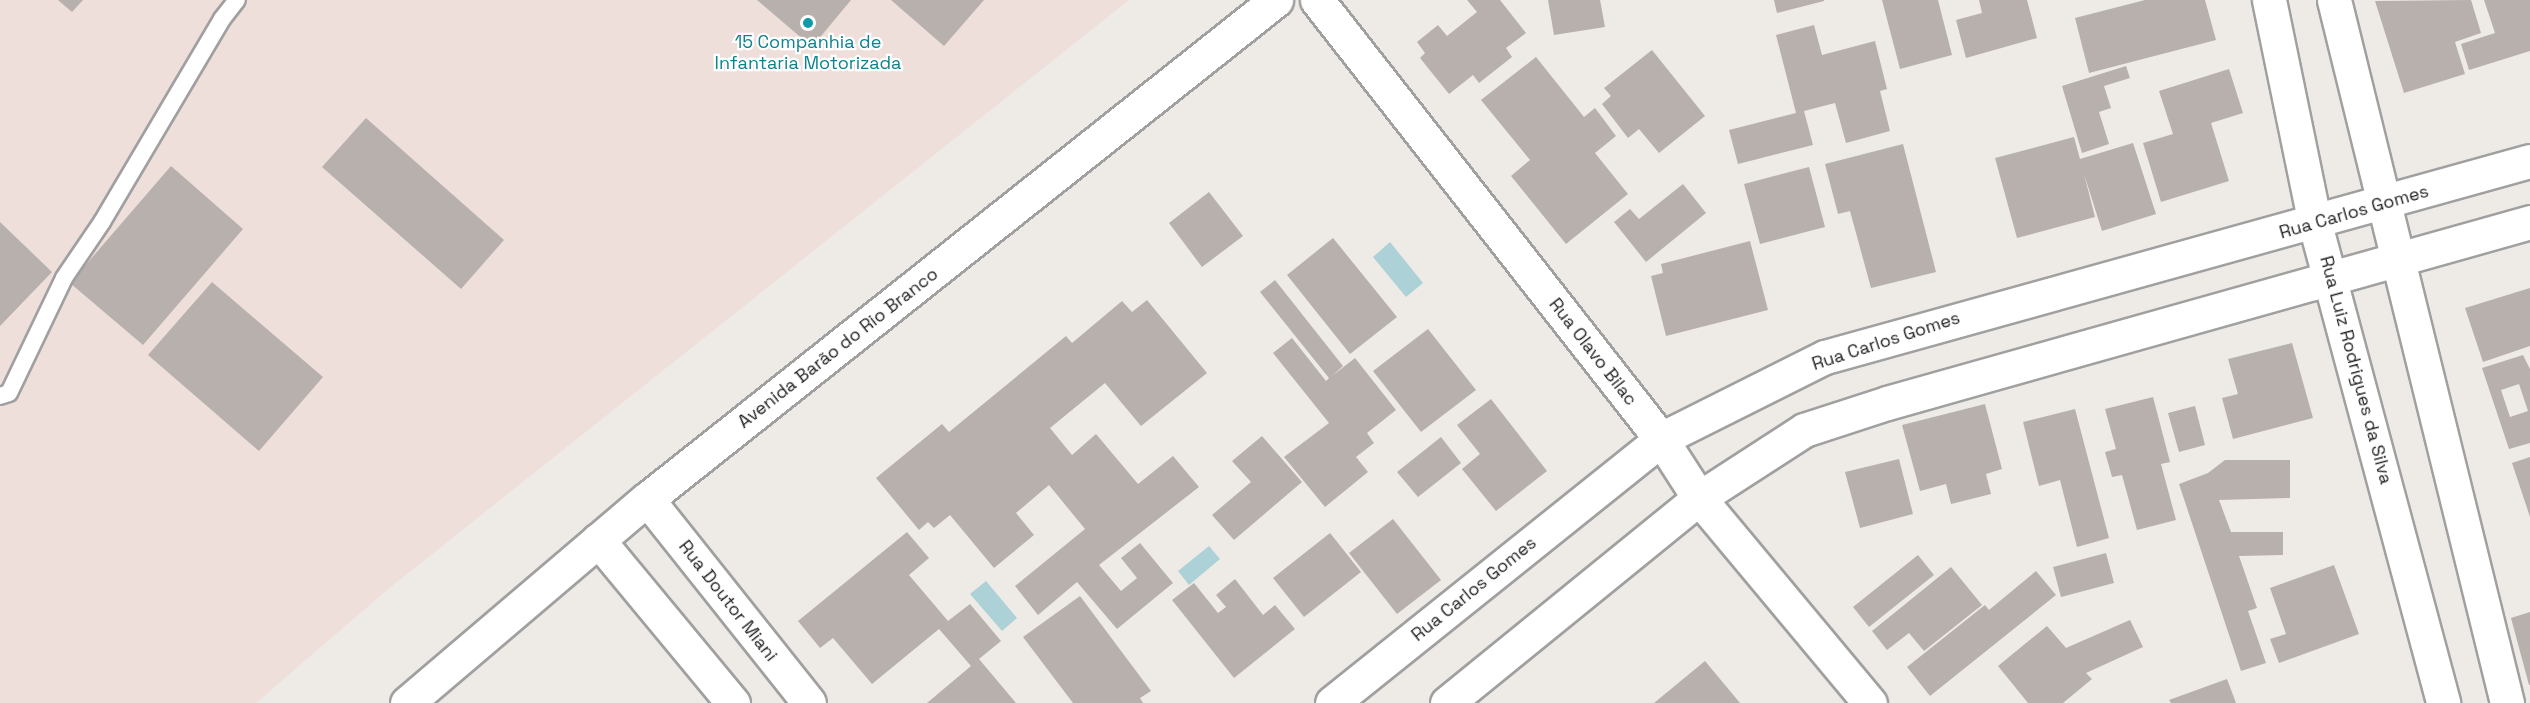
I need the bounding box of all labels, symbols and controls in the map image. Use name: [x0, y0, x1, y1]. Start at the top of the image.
marker: 15 Companhia de Infantaria Motorizada: [801, 16, 815, 30]
place label: 15 Companhia de Infantaria Motorizada: [715, 32, 901, 74]
street label: Rua Carlos Gomes: [2277, 180, 2431, 244]
street label: Rua Luiz Rodrigues da Silva: [2315, 254, 2397, 486]
street label: Avenida Barão do Rio Branco: [734, 263, 942, 433]
street label: Rua Olavo Bilac: [1544, 294, 1642, 410]
street label: Rua Carlos Gomes: [1809, 307, 1963, 375]
street label: Rua Carlos Gomes: [1407, 532, 1541, 646]
street label: Rua Doutor Miani: [674, 536, 782, 666]

